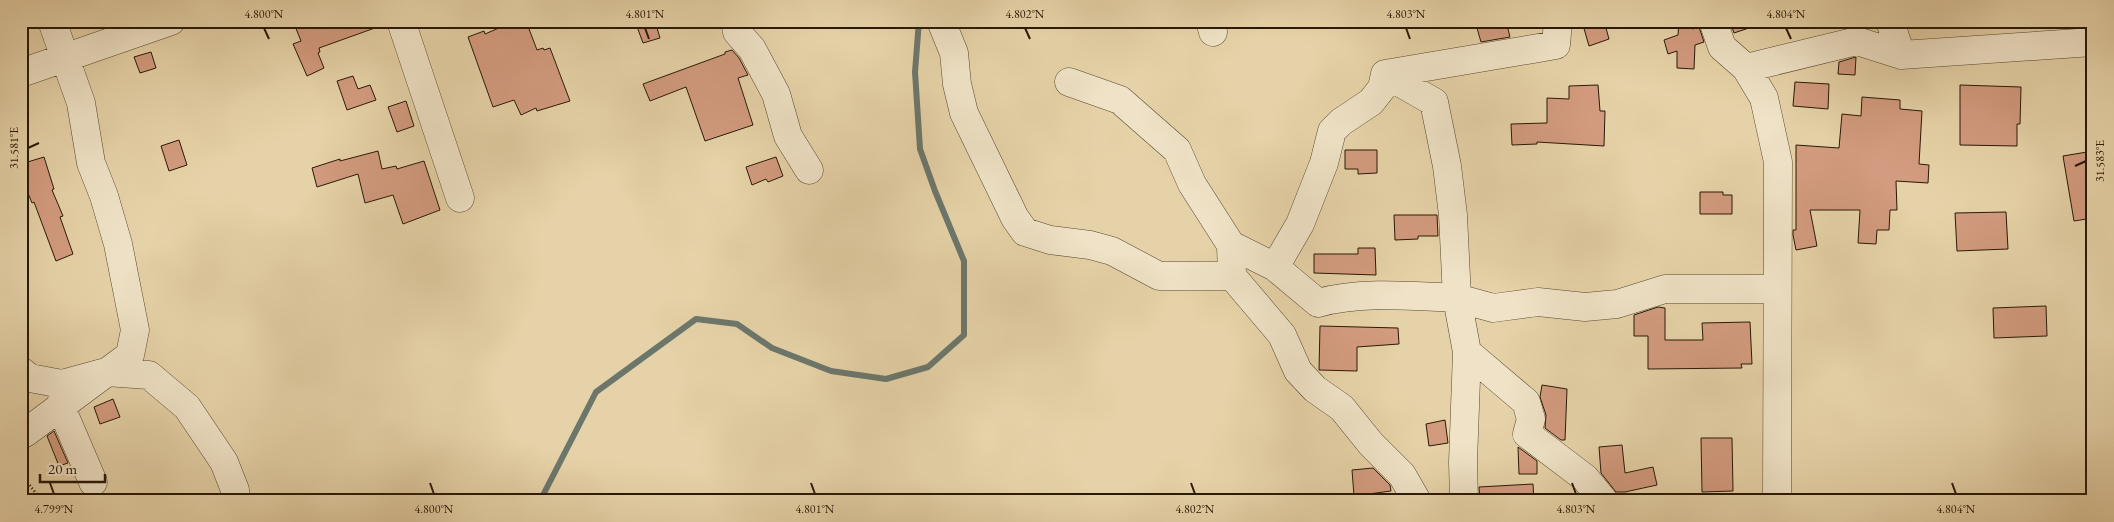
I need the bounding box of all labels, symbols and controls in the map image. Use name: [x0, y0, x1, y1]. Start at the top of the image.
text: 4.800°N: [245, 6, 284, 22]
text: 4.801°N: [626, 6, 665, 22]
text: 4.802°N: [1006, 6, 1045, 22]
text: 4.803°N: [1387, 6, 1426, 22]
text: 4.804°N: [1767, 6, 1806, 22]
text: 31.581°E: [6, 127, 22, 169]
text: 31.583°E: [2092, 140, 2108, 182]
scale bar: [40, 452, 105, 484]
text: 20 m: [48, 459, 77, 478]
text: 4.799°N: [35, 501, 74, 517]
text: 4.800°N: [415, 501, 454, 517]
text: 4.801°N: [796, 501, 835, 517]
text: 4.802°N: [1176, 501, 1215, 517]
text: 4.803°N: [1557, 501, 1596, 517]
text: 4.804°N: [1937, 501, 1976, 517]

